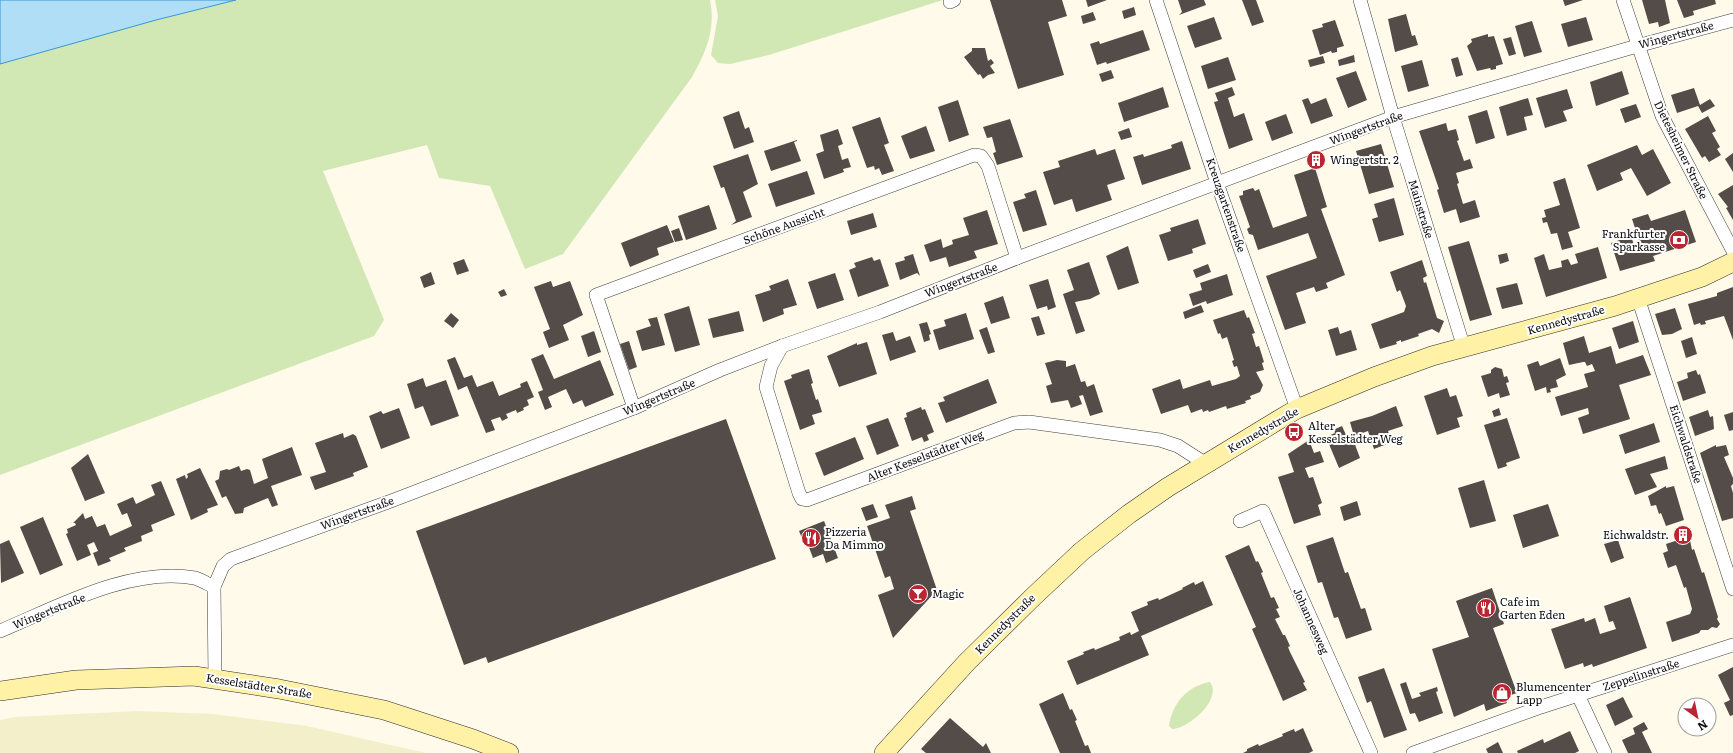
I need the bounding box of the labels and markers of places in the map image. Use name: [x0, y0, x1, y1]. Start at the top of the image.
building icon: Wingertstr. 2: [1305, 149, 1327, 171]
place label: Wingertstr. 2: [1330, 151, 1399, 167]
place label: Frankfurter Sparkasse: [1602, 225, 1666, 254]
bank icon: Frankfurter Sparkasse: [1668, 229, 1690, 251]
place label: Alter Kesselstädter Weg: [1308, 417, 1404, 446]
bus stop icon: Alter Kesselstädter Weg: [1283, 421, 1305, 443]
place label: Pizzeria Da Mimmo: [825, 523, 884, 552]
building icon: Eichwaldstr.: [1672, 524, 1694, 546]
place label: Eichwaldstr.: [1603, 526, 1669, 542]
restaurant icon: Pizzeria Da Mimmo: [800, 527, 822, 549]
bar icon: Magic: [907, 583, 929, 605]
place label: Magic: [932, 585, 965, 601]
place label: Cafe im Garten Eden: [1500, 593, 1565, 622]
restaurant icon: Cafe im Garten Eden: [1475, 597, 1497, 619]
place label: Blumencenter Lapp: [1516, 678, 1591, 707]
shop icon: Blumencenter Lapp: [1491, 682, 1513, 704]

